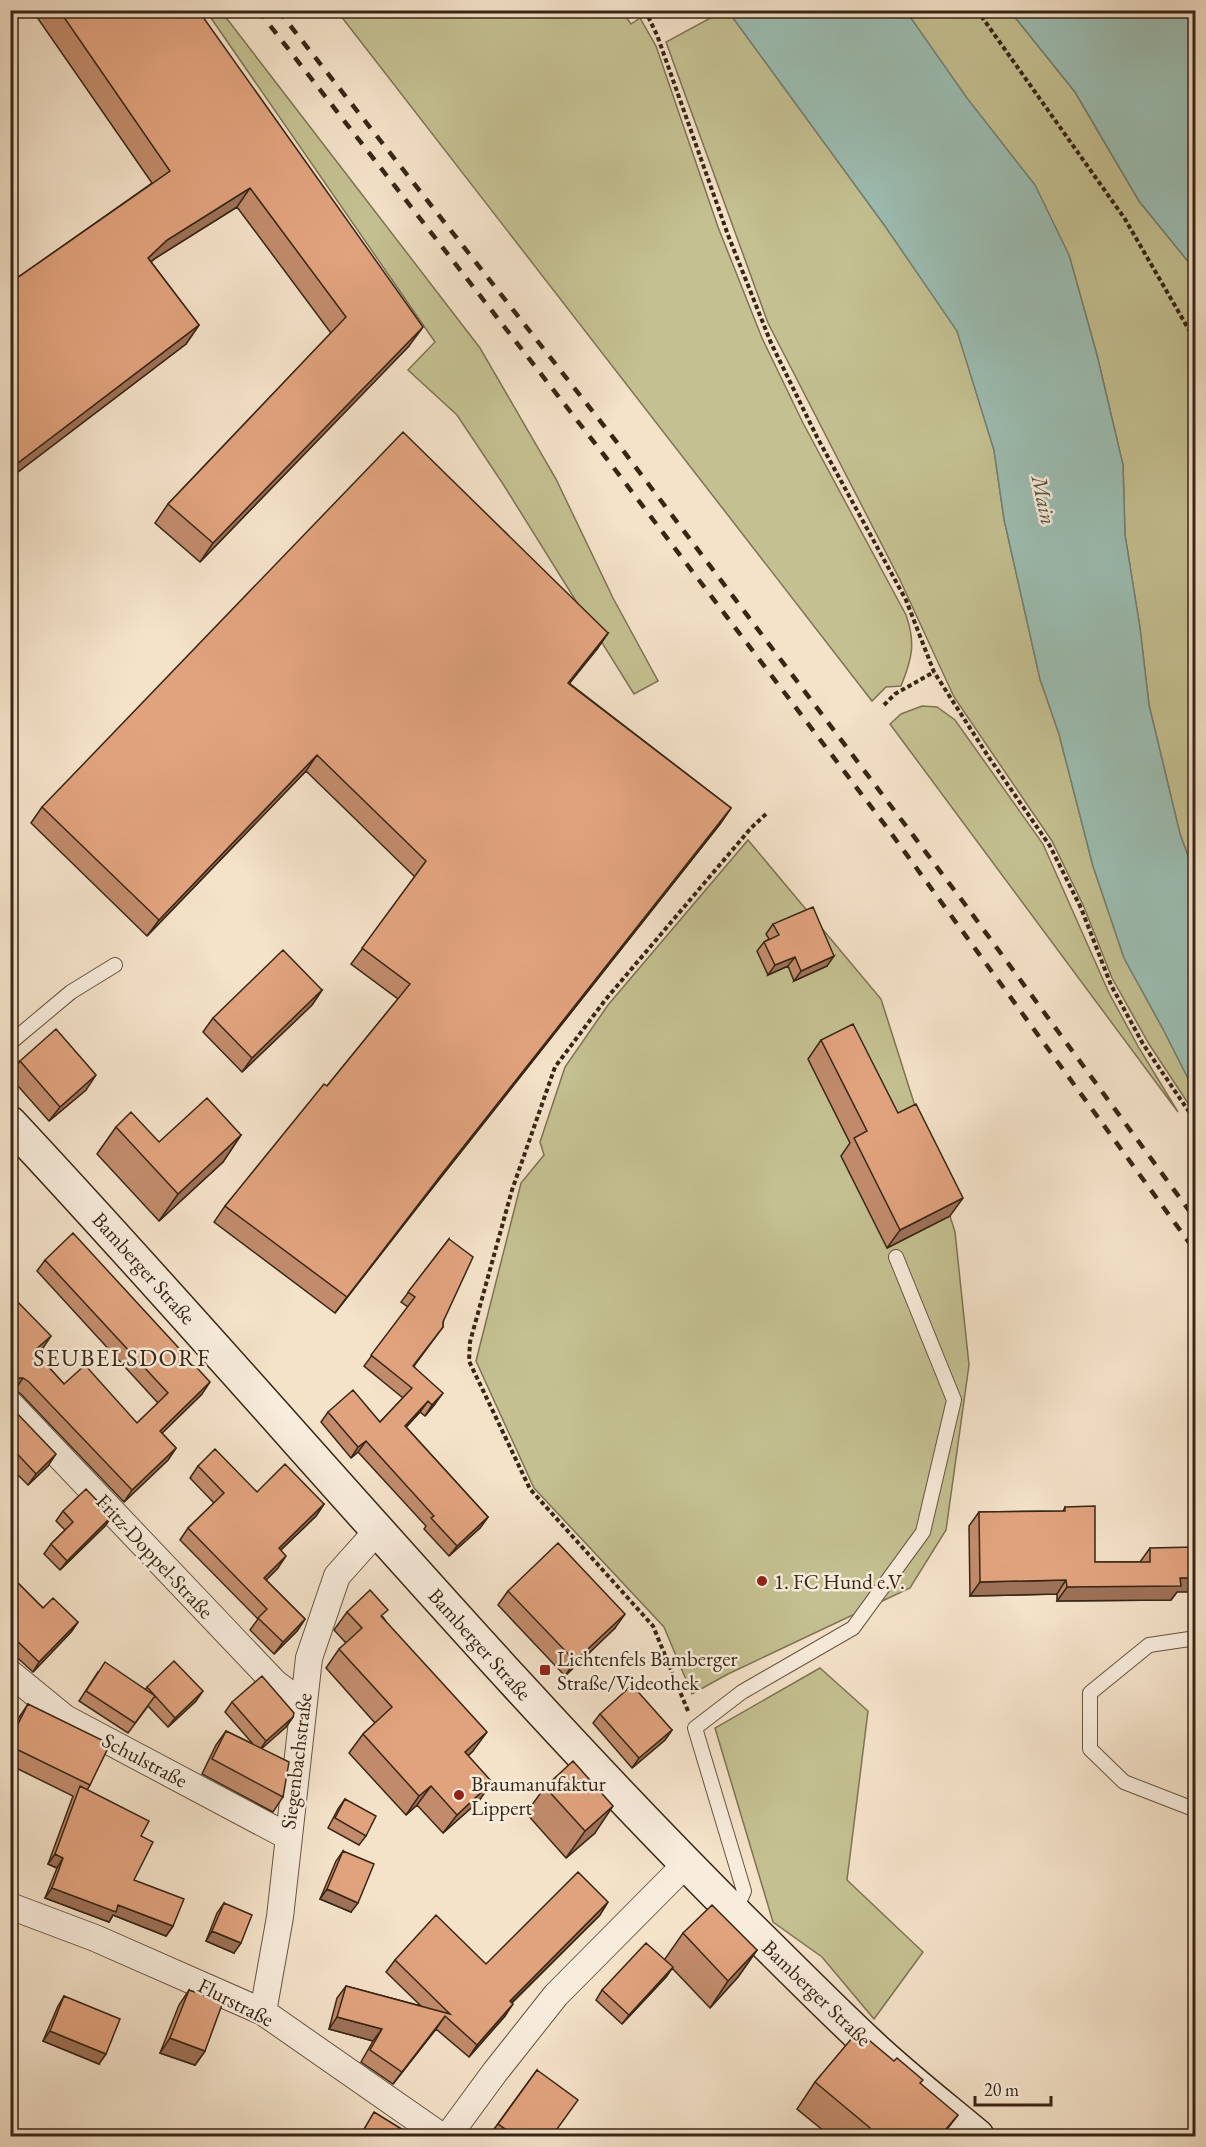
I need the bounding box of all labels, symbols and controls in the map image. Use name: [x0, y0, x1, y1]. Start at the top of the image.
water label: Main: [1024, 471, 1063, 527]
street label: Bamberger Straße: [86, 1206, 202, 1330]
district label: SEUBELSDORF: [33, 1342, 211, 1373]
street label: Fritz-Doppel-Straße: [90, 1488, 220, 1624]
place label: 1. FC Hund e.V.: [774, 1568, 905, 1595]
marker: 1. FC Hund e.V.: [755, 1574, 769, 1588]
street label: Bamberger Straße: [422, 1582, 538, 1706]
place label: Lichtenfels Bamberger Straße/Videothek: [557, 1645, 737, 1696]
marker: Lichtenfels Bamberger Straße/Videothek: [538, 1663, 552, 1677]
street label: Siegenbachstraße: [274, 1691, 318, 1831]
street label: Schulstraße: [98, 1726, 192, 1794]
place label: Braumanufaktur Lippert: [471, 1770, 606, 1821]
marker: Braumanufaktur Lippert: [452, 1788, 466, 1802]
street label: Bamberger Straße: [756, 1934, 878, 2052]
street label: Flurstraße: [194, 1971, 278, 2033]
scale bar: [975, 2069, 1052, 2107]
text: 20 m: [984, 2078, 1019, 2101]

